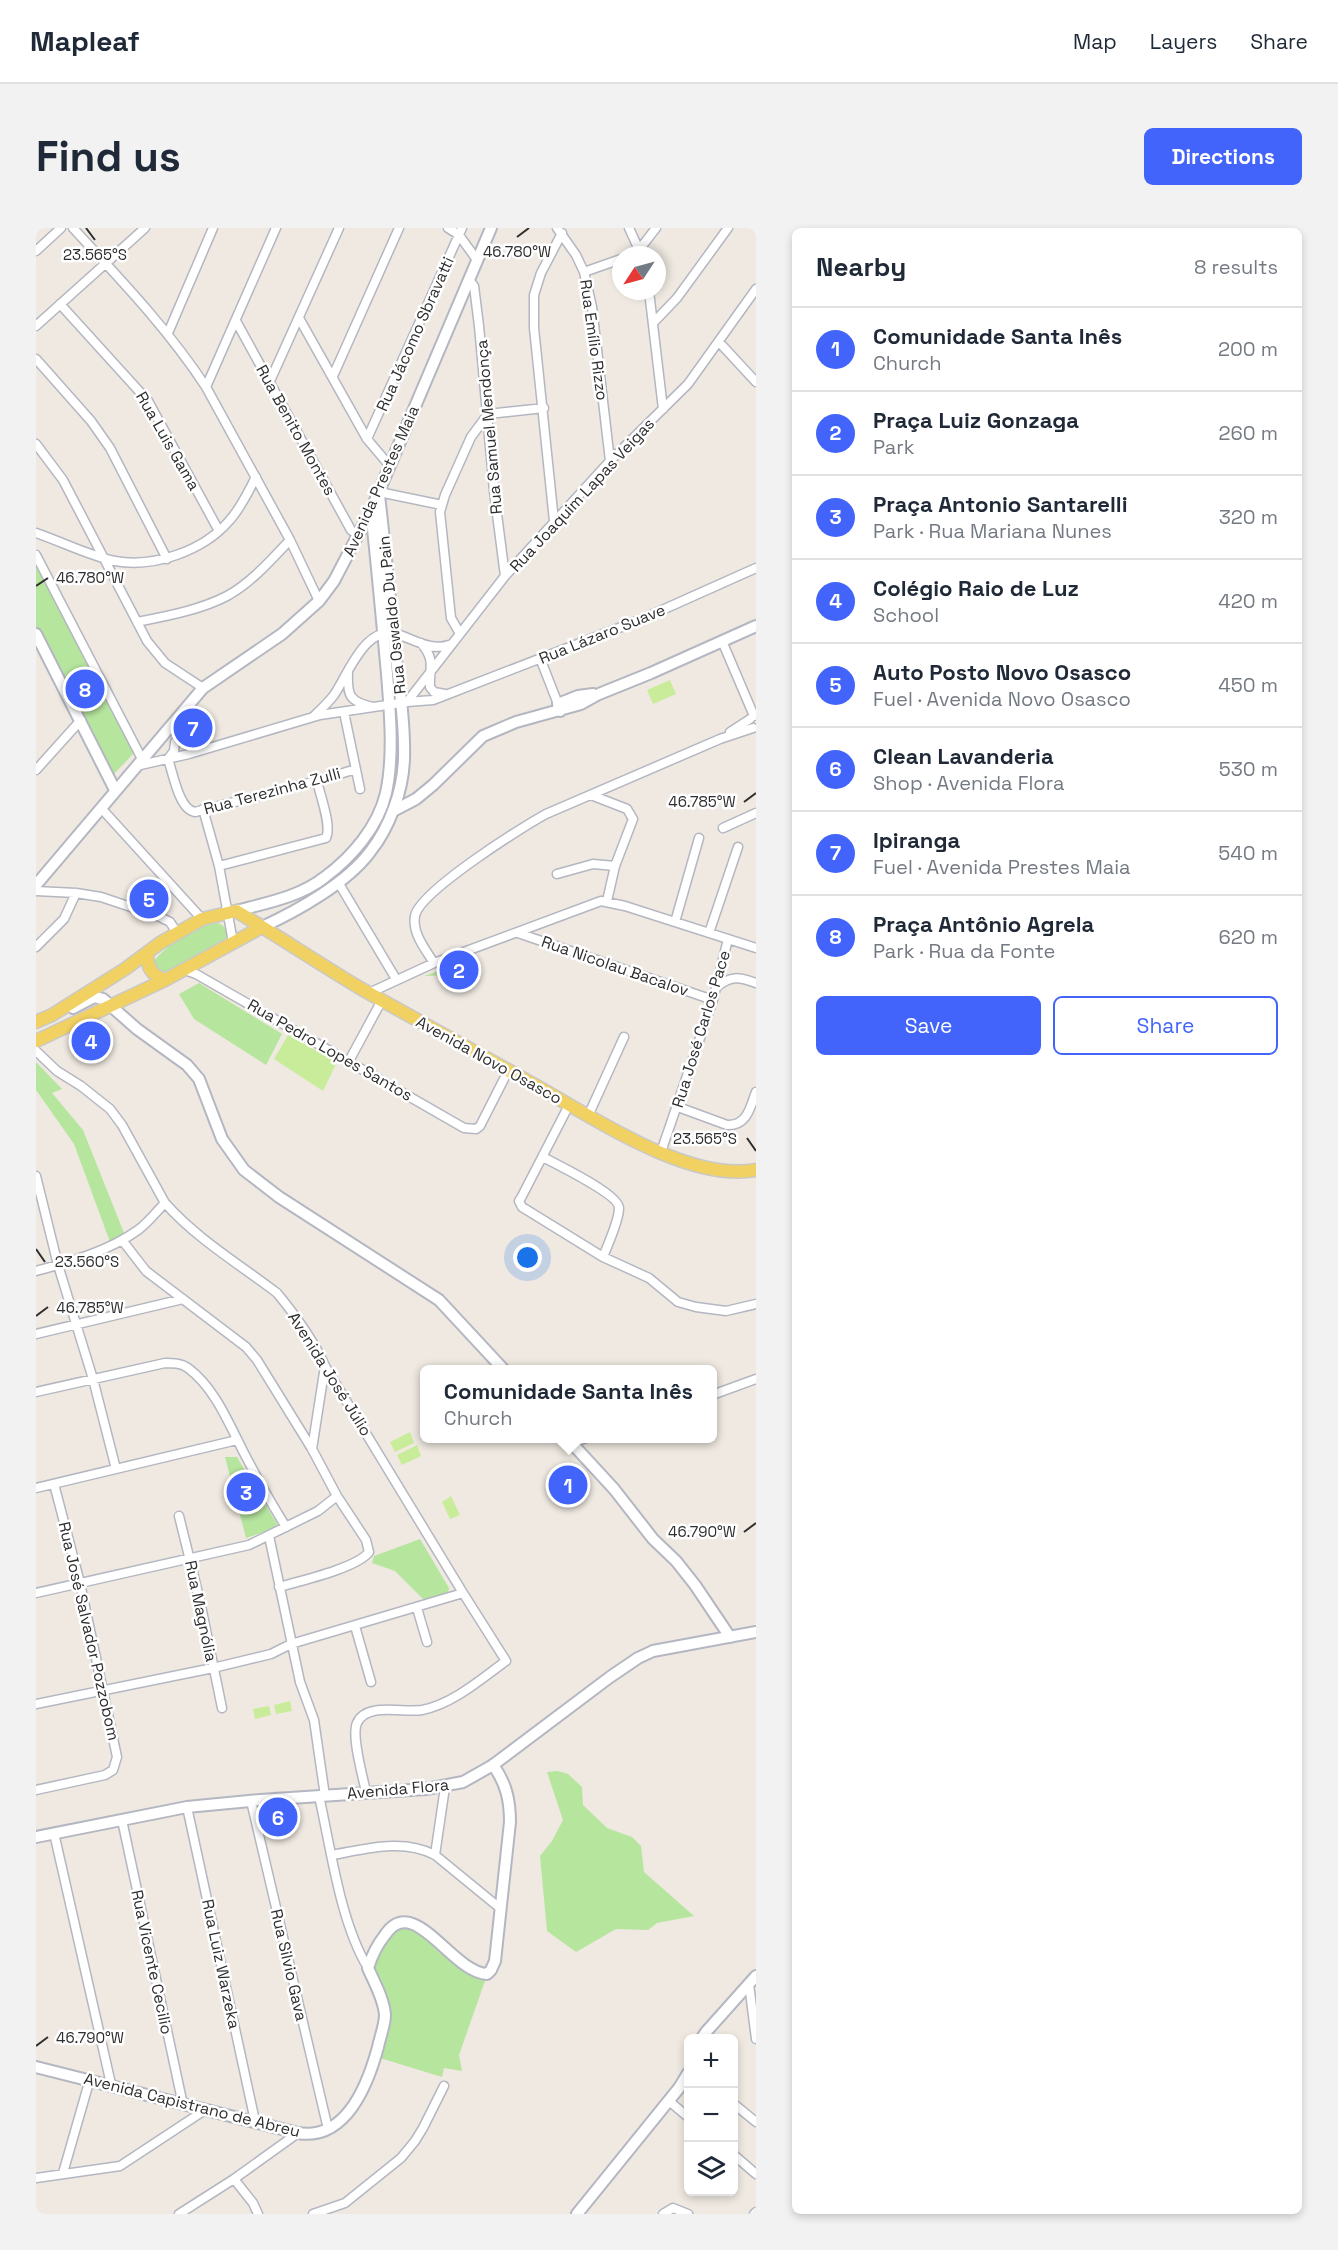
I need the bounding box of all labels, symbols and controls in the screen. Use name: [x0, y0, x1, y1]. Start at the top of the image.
text: Mapleaf: [30, 23, 140, 59]
text: Map: [1073, 28, 1117, 55]
text: Layers: [1150, 28, 1217, 55]
text: Share: [1250, 28, 1308, 55]
button: Directions: [1144, 128, 1302, 185]
text: Find us: [36, 130, 181, 183]
text: 46.780°W: [483, 242, 551, 261]
text: 23.565°S: [63, 245, 127, 264]
north arrow: [612, 246, 666, 300]
text: Nearby: [816, 250, 906, 284]
street label: Rua Jácomo Sbravatti: [371, 253, 459, 415]
text: 8 results: [1194, 254, 1278, 280]
street label: Rua Emílio Rizzo: [575, 278, 613, 402]
text: Comunidade Santa Inês: [873, 322, 1122, 350]
text: 1: [831, 336, 840, 362]
text: 200 m: [1218, 336, 1278, 362]
street label: Rua Samuel Mendonça: [471, 339, 507, 515]
text: Church: [873, 350, 942, 376]
street label: Rua Benito Montes: [251, 361, 341, 499]
street label: Rua Luis Gama: [131, 388, 205, 494]
street label: Avenida Prestes Maia: [338, 402, 424, 560]
text: Praça Luiz Gonzaga: [873, 406, 1079, 434]
street label: Rua Joaquim Lapas Veigas: [505, 413, 659, 577]
text: 2: [830, 420, 841, 446]
text: 260 m: [1219, 420, 1278, 446]
text: Park: [873, 434, 915, 460]
text: Praça Antonio Santarelli: [873, 490, 1128, 518]
text: 3: [829, 504, 842, 530]
text: 320 m: [1219, 504, 1278, 530]
text: Park · Rua Mariana Nunes: [873, 518, 1112, 544]
street label: Rua Oswaldo Du Pain: [373, 535, 411, 695]
text: 46.780°W: [56, 568, 124, 587]
text: Colégio Raio de Luz: [873, 574, 1079, 602]
text: 4: [829, 588, 842, 614]
text: 420 m: [1218, 588, 1278, 614]
street label: Rua Lázaro Suave: [536, 599, 668, 669]
text: School: [873, 602, 939, 628]
text: Auto Posto Novo Osasco: [873, 658, 1131, 686]
pin: 8: [65, 666, 104, 712]
text: 5: [830, 672, 842, 698]
text: 450 m: [1218, 672, 1278, 698]
text: Fuel · Avenida Novo Osasco: [873, 686, 1131, 712]
pin: 7: [174, 706, 212, 750]
text: Clean Lavanderia: [873, 742, 1054, 770]
text: 6: [829, 756, 842, 782]
text: 530 m: [1219, 756, 1278, 782]
street label: Rua Terezinha Zulli: [201, 763, 343, 819]
text: Shop · Avenida Flora: [873, 770, 1064, 796]
text: 46.785°W: [668, 792, 736, 811]
text: Ipiranga: [873, 826, 960, 854]
text: 7: [830, 840, 841, 866]
text: 540 m: [1218, 840, 1278, 866]
text: Fuel · Avenida Prestes Maia: [873, 854, 1131, 880]
pin: 5: [130, 876, 168, 922]
text: Praça Antônio Agrela: [873, 910, 1094, 938]
text: 8: [830, 924, 842, 950]
text: 620 m: [1219, 924, 1278, 950]
street label: Rua Nicolau Bacalov: [539, 931, 692, 1001]
text: Park · Rua da Fonte: [873, 938, 1055, 964]
pin: 2: [440, 948, 478, 992]
street label: Rua José Carlos Pace: [667, 948, 735, 1110]
street label: Rua Pedro Lopes Santos: [244, 994, 416, 1106]
button: Save: [816, 996, 1041, 1055]
button: Share: [1053, 996, 1278, 1055]
street label: Avenida Novo Osasco: [412, 1011, 566, 1109]
pin: 4: [72, 1018, 110, 1064]
text: 23.565°S: [673, 1129, 737, 1148]
your location: [513, 1243, 542, 1272]
text: 23.560°S: [55, 1252, 119, 1271]
text: 46.785°W: [56, 1298, 124, 1317]
street label: Avenida José Júlio: [283, 1308, 377, 1440]
popup: [420, 1365, 717, 1443]
text: Comunidade Santa Inês: [444, 1377, 693, 1405]
text: Church: [444, 1405, 512, 1431]
pin: 1: [548, 1462, 588, 1508]
pin: 3: [226, 1470, 266, 1514]
street label: Rua José Salvador Pozzobom: [54, 1520, 124, 1742]
text: 46.790°W: [668, 1522, 736, 1541]
street label: Rua Magnólia: [180, 1558, 222, 1664]
street label: Avenida Flora: [346, 1774, 450, 1804]
pin: 6: [258, 1794, 298, 1840]
street label: Rua Vicente Cecilio: [126, 1888, 178, 2036]
street label: Rua Luiz Warzeka: [197, 1897, 245, 2031]
street label: Rua Silvio Gava: [266, 1907, 312, 2023]
text: 46.790°W: [56, 2028, 124, 2047]
map controls: [684, 2034, 738, 2196]
button: +: [684, 2034, 738, 2088]
street label: Avenida Capistrano de Abreu: [82, 2068, 302, 2142]
button: −: [684, 2088, 738, 2142]
button: layers: [684, 2142, 738, 2196]

